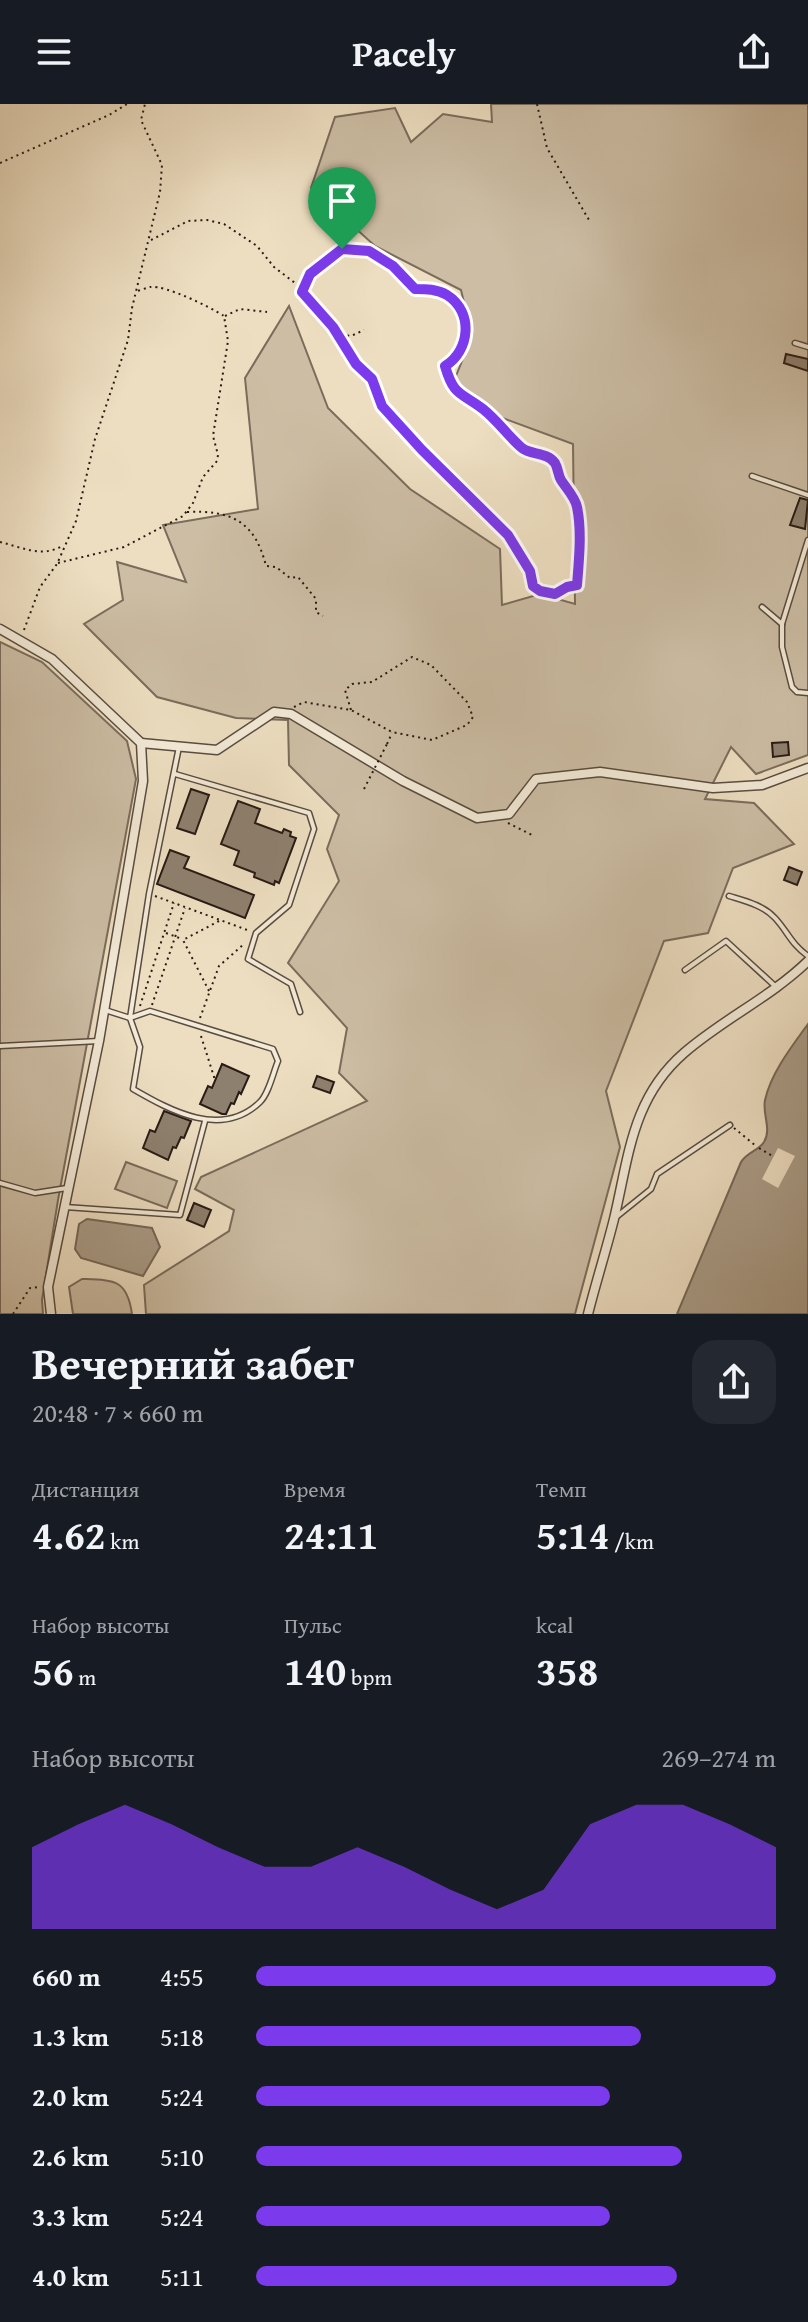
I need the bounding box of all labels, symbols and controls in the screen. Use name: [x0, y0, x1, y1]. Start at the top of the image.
text: Pacely: [352, 26, 456, 79]
icon: menu: [32, 30, 76, 74]
icon: share: [732, 30, 776, 74]
pin: [308, 167, 376, 249]
icon: arrive: [320, 179, 364, 223]
text: Вечерний забег: [32, 1331, 354, 1395]
button: share: [692, 1340, 776, 1424]
text: 20:48 · 7 × 660 m: [32, 1393, 203, 1432]
text: Дистанция: [32, 1473, 140, 1505]
text: Время: [284, 1473, 346, 1505]
text: Темп: [536, 1473, 587, 1505]
text: 4.62: [32, 1505, 105, 1564]
text: 24:11: [284, 1505, 378, 1564]
text: 5:14: [536, 1505, 609, 1564]
text: km: [105, 1525, 139, 1557]
text: /km: [609, 1525, 654, 1557]
text: Набор высоты: [32, 1609, 169, 1641]
text: Пульс: [284, 1609, 342, 1641]
text: kcal: [536, 1609, 574, 1641]
text: 56: [32, 1641, 73, 1700]
text: 140: [284, 1641, 346, 1700]
text: 358: [536, 1641, 598, 1700]
text: m: [73, 1661, 96, 1693]
text: bpm: [346, 1661, 392, 1693]
text: Набор высоты: [32, 1738, 194, 1777]
text: 269–274 m: [662, 1738, 776, 1777]
text: 660 m: [32, 1957, 100, 1996]
text: 4:55: [160, 1957, 204, 1996]
text: 1.3 km: [32, 2017, 109, 2056]
text: 5:18: [160, 2017, 204, 2056]
text: 2.0 km: [32, 2077, 109, 2116]
text: 5:24: [160, 2077, 204, 2116]
text: 2.6 km: [32, 2137, 109, 2176]
text: 5:10: [160, 2137, 204, 2176]
text: 3.3 km: [32, 2197, 109, 2236]
text: 5:24: [160, 2197, 204, 2236]
text: 4.0 km: [32, 2257, 109, 2296]
text: 5:11: [160, 2257, 204, 2296]

